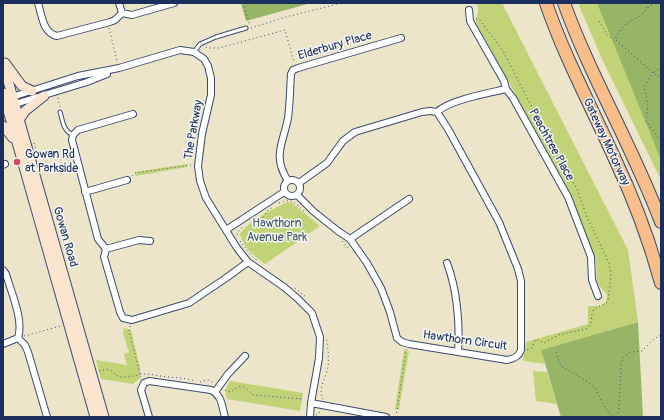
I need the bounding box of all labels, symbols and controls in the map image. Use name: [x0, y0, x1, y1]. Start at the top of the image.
street label: Elderbury Place: [296, 29, 374, 63]
street label: Gateway Motorway: [579, 96, 633, 188]
street label: The Parkway: [182, 99, 206, 161]
street label: Peachtree Place: [525, 106, 577, 184]
place label: Gowan Rd at Parkside: [25, 148, 78, 176]
marker: Gowan Rd at Parkside: [12, 157, 22, 167]
street label: Gowan Road: [50, 205, 80, 269]
park label: Hawthorn Avenue Park: [247, 217, 307, 245]
street label: Hawthorn Circuit: [422, 328, 508, 354]

